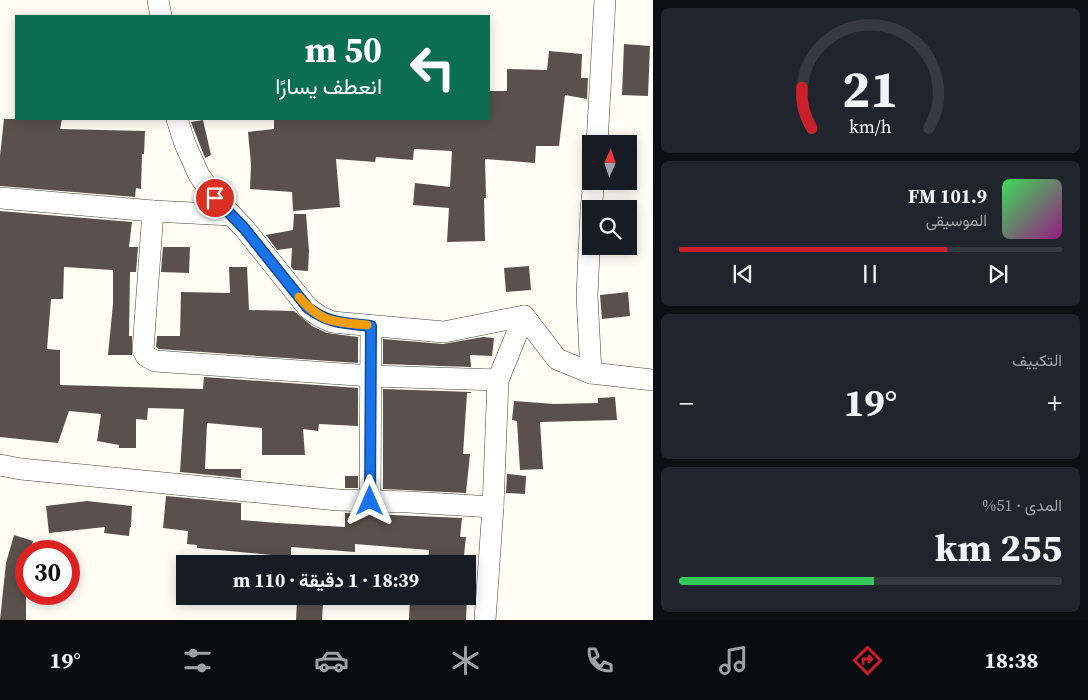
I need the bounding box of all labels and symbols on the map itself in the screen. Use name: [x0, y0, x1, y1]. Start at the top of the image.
north arrow: [582, 135, 638, 190]
pin: [194, 177, 236, 219]
position arrow: [343, 474, 395, 526]
speed limit sign: 30: [15, 540, 80, 605]

